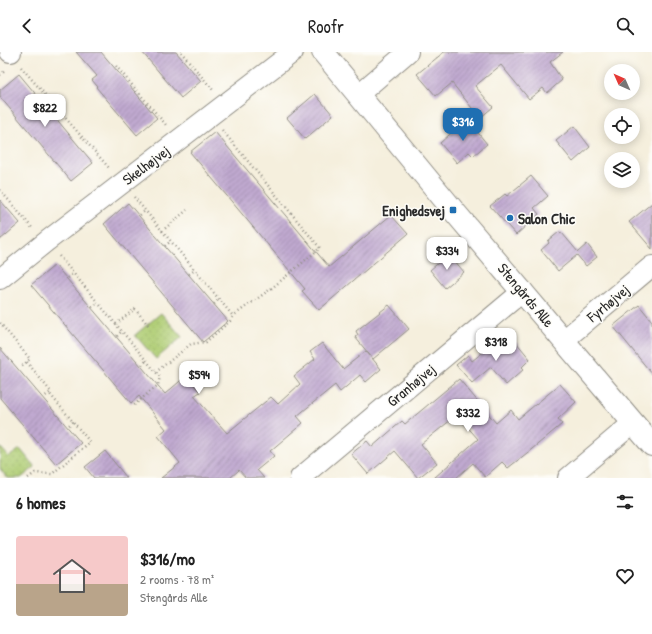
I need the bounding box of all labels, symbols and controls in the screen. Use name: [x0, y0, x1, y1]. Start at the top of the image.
text: Roofr: [308, 14, 344, 39]
icon: back: [16, 15, 38, 37]
icon: search: [614, 15, 636, 37]
north arrow: [604, 64, 640, 100]
map controls: [604, 64, 640, 188]
pin: $822: [21, 94, 69, 128]
text: $822: [33, 98, 57, 116]
pin: $316: [439, 108, 487, 142]
button: locate: [604, 108, 640, 144]
text: $316: [452, 112, 474, 130]
street label: Skelhøjvej: [118, 140, 174, 190]
button: layers: [604, 152, 640, 188]
place label: Enighedsvej: [382, 200, 445, 222]
marker: Enighedsvej: [448, 205, 458, 215]
place label: Salon Chic: [518, 208, 576, 229]
marker: Salon Chic: [505, 213, 515, 223]
pin: $334: [423, 237, 471, 271]
text: $334: [435, 241, 459, 259]
street label: Stengårds Alle: [493, 258, 559, 332]
street label: Fyrhøjvej: [582, 279, 634, 328]
pin: $318: [472, 328, 520, 362]
text: $318: [485, 332, 507, 350]
street label: Granhøjvej: [382, 359, 440, 411]
pin: $594: [175, 361, 223, 395]
text: $594: [188, 365, 210, 383]
pin: $332: [444, 399, 492, 433]
text: $332: [456, 403, 480, 421]
text: 6 homes: [16, 491, 66, 514]
icon: filters: [614, 491, 636, 513]
text: $316/mo: [140, 547, 195, 570]
icon: home: [48, 552, 96, 600]
icon: heart: [614, 565, 636, 587]
text: 2 rooms · 78 m²: [140, 570, 214, 588]
text: Stengårds Alle: [140, 588, 208, 606]

